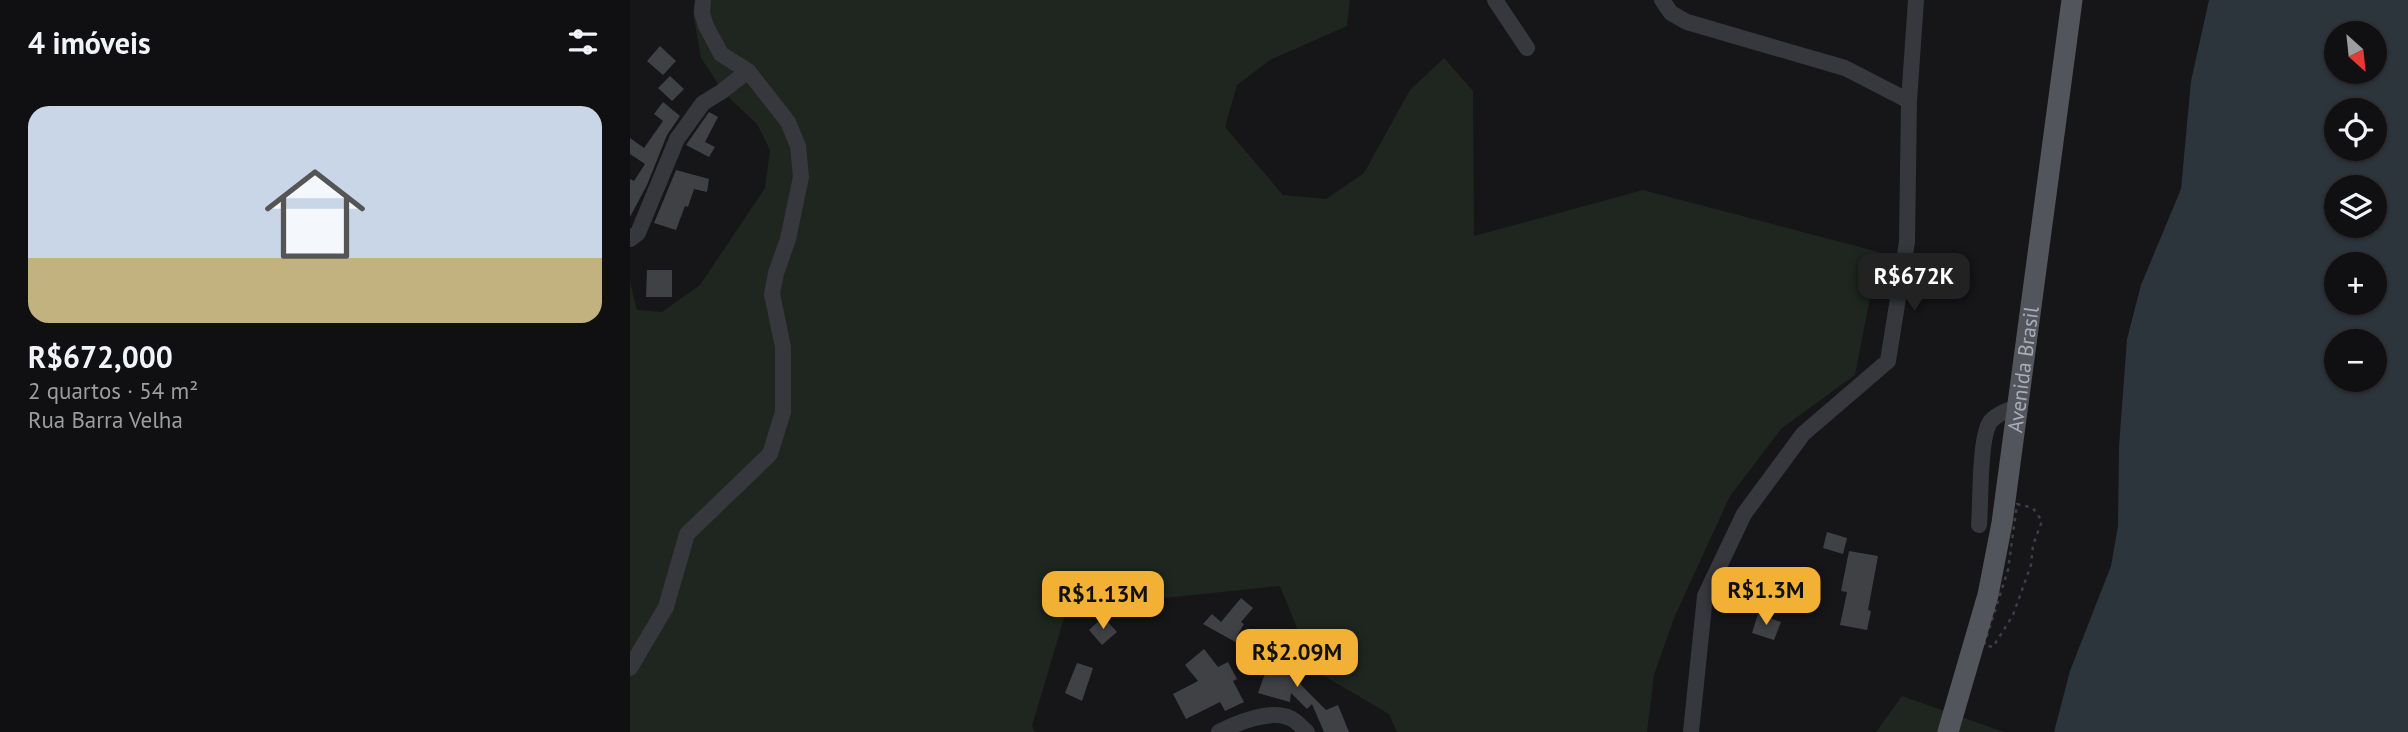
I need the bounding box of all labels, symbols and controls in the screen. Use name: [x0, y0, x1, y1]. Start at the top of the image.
north arrow: [2324, 21, 2387, 84]
map controls: [2324, 21, 2387, 392]
text: 4 imóveis: [28, 23, 151, 62]
icon: filters: [564, 23, 602, 61]
button: locate: [2324, 98, 2387, 161]
icon: home: [252, 151, 378, 277]
button: layers: [2324, 175, 2387, 238]
button: +: [2324, 252, 2387, 315]
pin: R$672K: [1857, 254, 1971, 313]
text: R$672K: [1874, 261, 1954, 290]
street label: Avenida Brasil: [2001, 305, 2044, 434]
button: −: [2324, 329, 2387, 392]
text: R$672,000: [28, 337, 173, 376]
text: 2 quartos · 54 m²: [28, 376, 198, 405]
text: Rua Barra Velha: [28, 405, 183, 434]
pin: R$1.3M: [1709, 568, 1823, 627]
pin: R$1.13M: [1038, 572, 1168, 631]
text: R$1.3M: [1727, 575, 1805, 604]
text: R$1.13M: [1058, 579, 1148, 608]
pin: R$2.09M: [1232, 630, 1362, 689]
text: R$2.09M: [1252, 637, 1342, 666]

